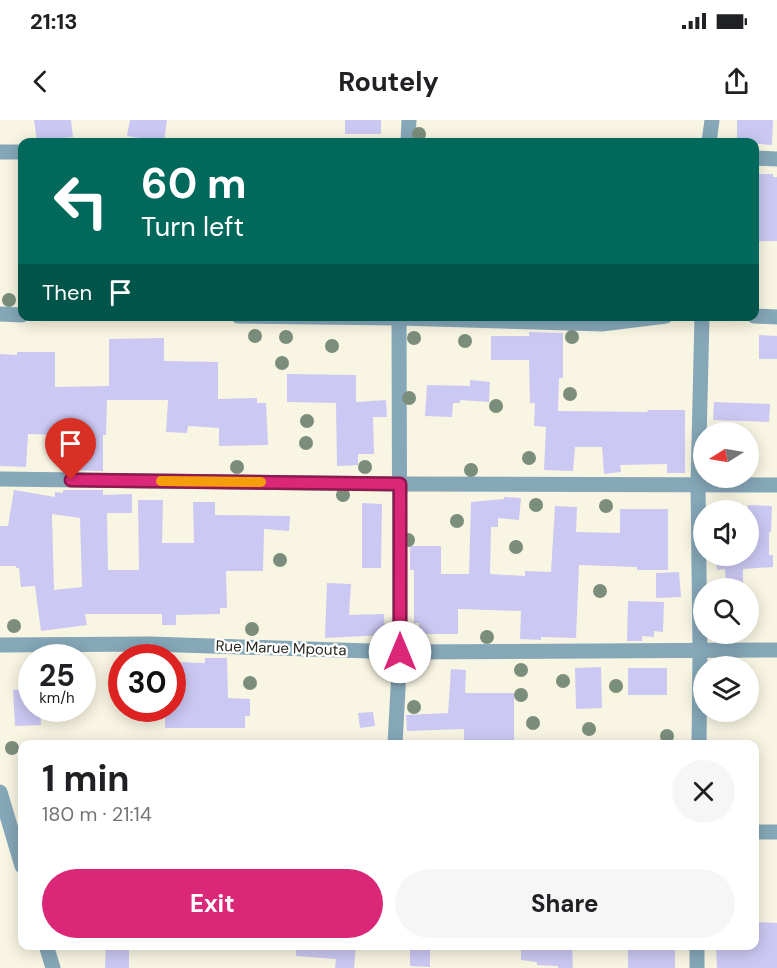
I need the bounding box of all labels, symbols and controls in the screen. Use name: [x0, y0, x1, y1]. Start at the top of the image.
text: 21:13: [30, 7, 78, 36]
text: Routely: [338, 64, 439, 99]
icon: back: [24, 65, 57, 98]
icon: share: [720, 65, 753, 98]
text: 60 m: [141, 156, 247, 211]
icon: left: [42, 162, 120, 240]
text: Turn left: [141, 209, 244, 244]
icon: arrive: [104, 276, 137, 309]
text: Then: [42, 278, 92, 307]
pin: [45, 418, 96, 480]
north arrow: [693, 422, 759, 488]
map controls: [693, 422, 759, 722]
icon: arrive: [54, 427, 87, 460]
button: sound: [693, 500, 759, 566]
button: search: [693, 578, 759, 644]
position arrow: [368, 620, 432, 684]
street label: Rue Marue Mpouta: [215, 636, 347, 660]
speed limit sign: 30: [108, 644, 186, 722]
text: 25: [39, 656, 75, 695]
button: layers: [693, 656, 759, 722]
text: km/h: [39, 688, 75, 708]
text: 1 min: [42, 755, 130, 802]
button: close: [672, 760, 735, 823]
text: 180 m · 21:14: [42, 801, 152, 827]
button: Exit: [42, 869, 383, 938]
button: Share: [395, 869, 735, 938]

